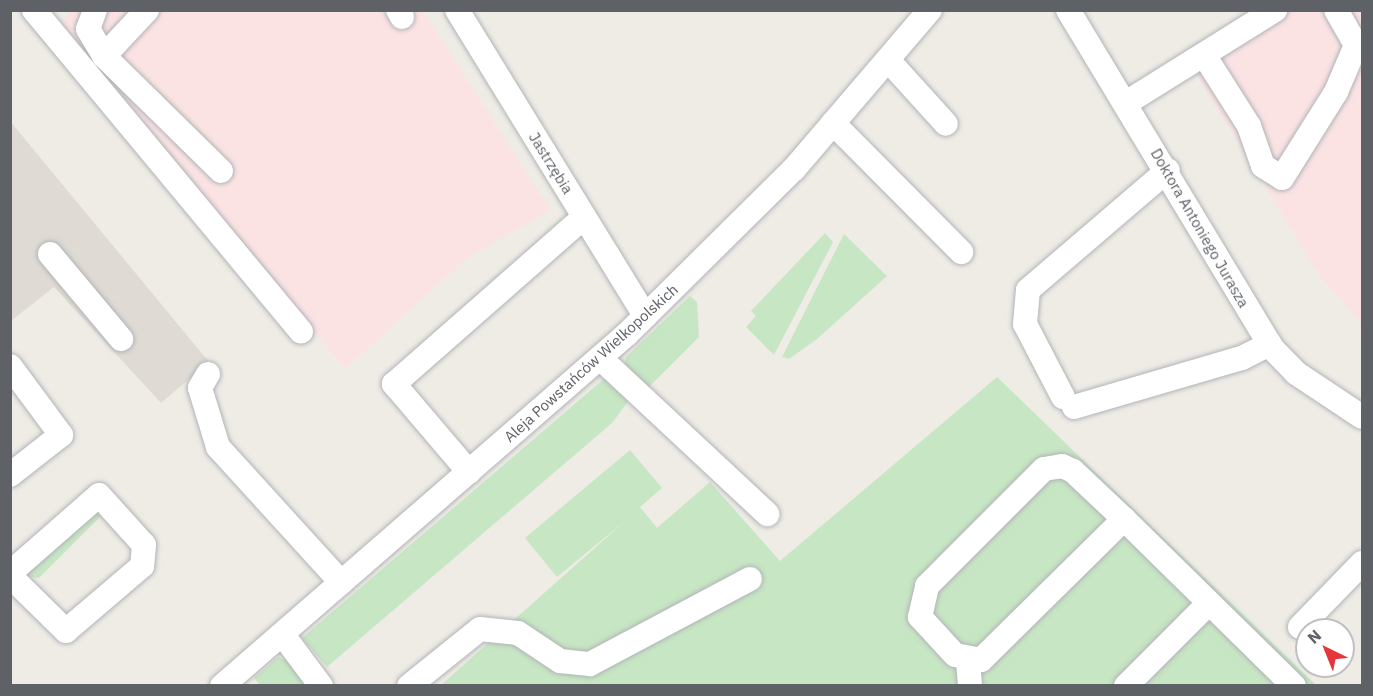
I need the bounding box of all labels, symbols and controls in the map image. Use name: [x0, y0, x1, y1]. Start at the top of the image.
street label: Jastrzębia: [525, 129, 577, 197]
street label: Doktora Antoniego Jurasza: [1147, 145, 1253, 311]
street label: Aleja Powstańców Wielkopolskich: [500, 280, 682, 446]
north arrow: [1295, 618, 1355, 678]
text: N: [1303, 625, 1325, 648]

